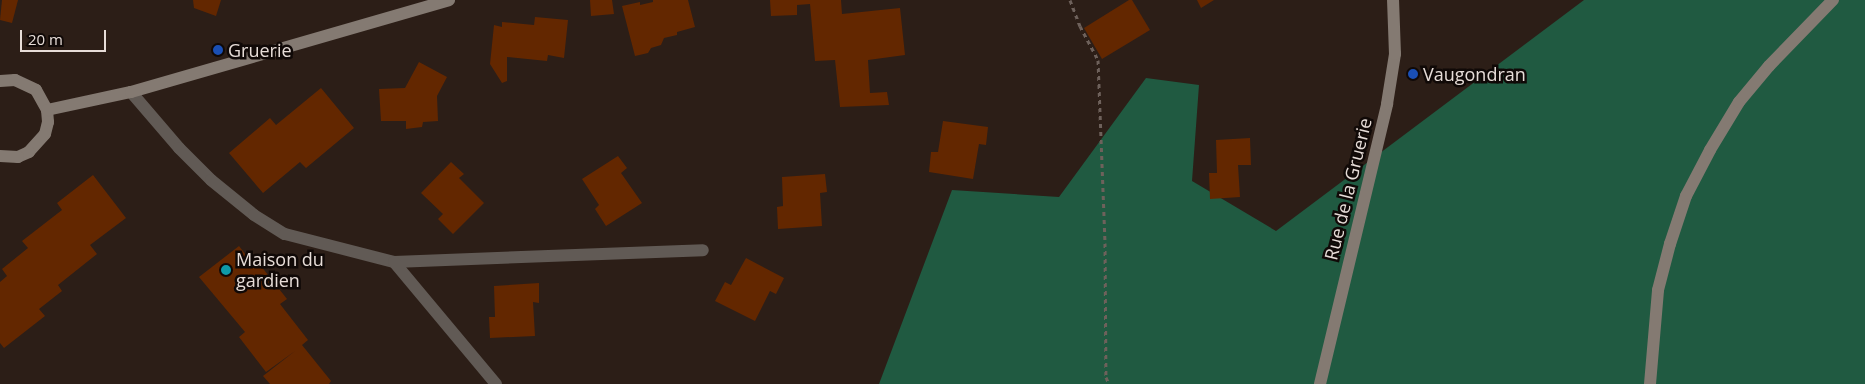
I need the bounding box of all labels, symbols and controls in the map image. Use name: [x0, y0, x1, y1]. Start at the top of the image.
scale bar: [22, 20, 109, 52]
text: 20 m: [28, 29, 63, 49]
place label: Gruerie: [228, 39, 292, 61]
marker: Gruerie: [212, 44, 224, 56]
place label: Vaugondran: [1423, 63, 1526, 85]
marker: Vaugondran: [1407, 68, 1419, 80]
street label: Rue de la Gruerie: [1320, 116, 1376, 262]
place label: Maison du gardien: [236, 249, 324, 292]
marker: Maison du gardien: [220, 264, 232, 276]

